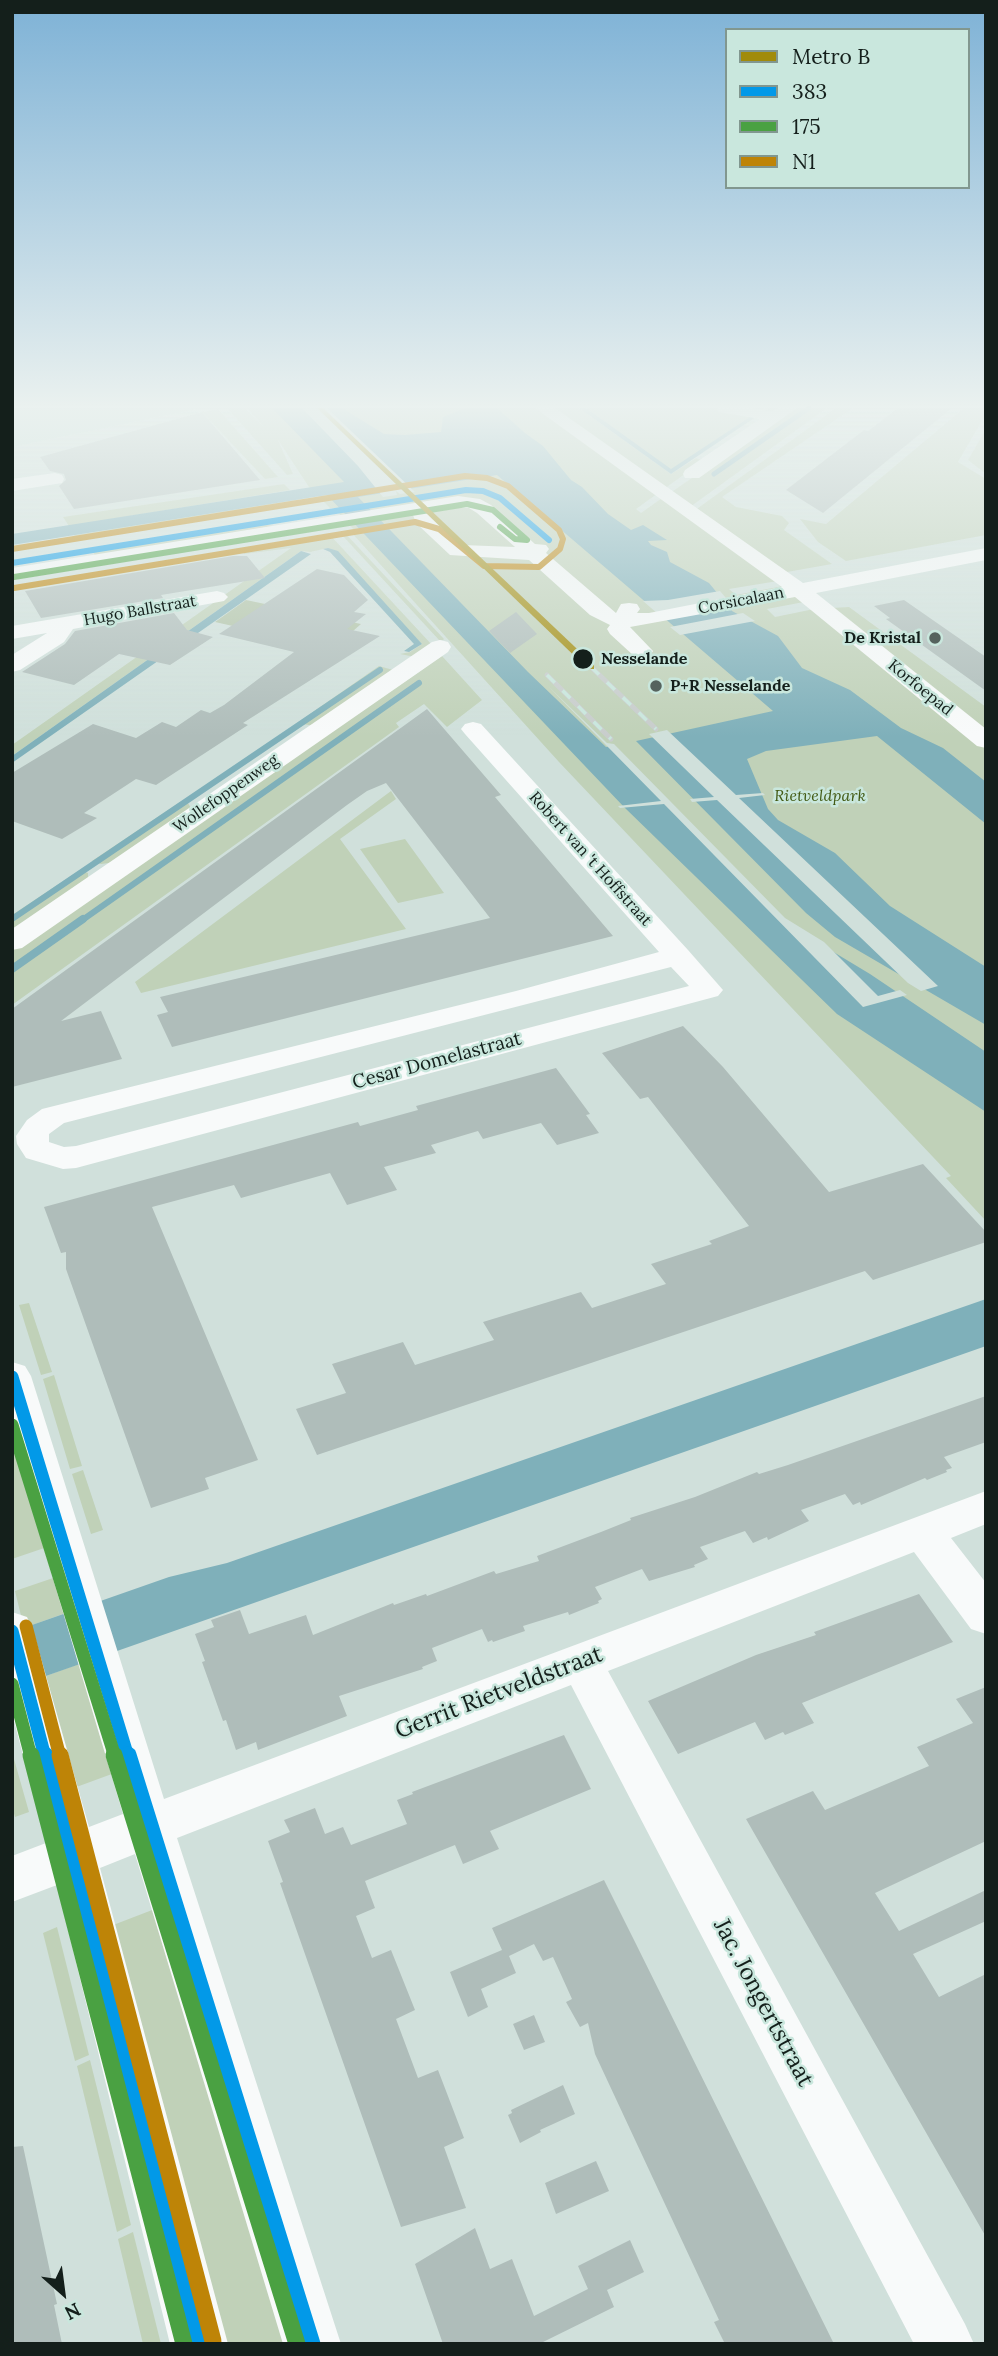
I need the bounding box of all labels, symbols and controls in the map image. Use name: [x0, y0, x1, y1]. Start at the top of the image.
legend: [725, 28, 970, 189]
text: Metro B: [792, 43, 870, 70]
text: 383: [792, 78, 827, 105]
text: 175: [792, 113, 821, 140]
text: N1: [792, 148, 816, 175]
street label: Corsicalaan: [697, 583, 785, 619]
street label: Hugo Ballstraat: [82, 592, 198, 630]
place label: De Kristal: [844, 628, 921, 648]
marker: De Kristal: [927, 630, 943, 646]
marker: Nesselande: [571, 647, 595, 671]
place label: Nesselande: [601, 649, 687, 669]
street label: Korfoepad: [884, 656, 956, 720]
place label: P+R Nesselande: [670, 676, 790, 696]
marker: P+R Nesselande: [648, 678, 664, 694]
street label: Wollefoppenweg: [170, 751, 282, 837]
park label: Rietveldpark: [774, 786, 866, 806]
street label: Robert van 't Hoffstraat: [525, 788, 655, 930]
street label: Cesar Domelastraat: [350, 1027, 524, 1095]
street label: Gerrit Rietveldstraat: [391, 1641, 607, 1745]
street label: Jac. Jongertstraat: [707, 1914, 819, 2092]
north arrow: [28, 2258, 98, 2328]
text: N: [61, 2297, 85, 2326]

